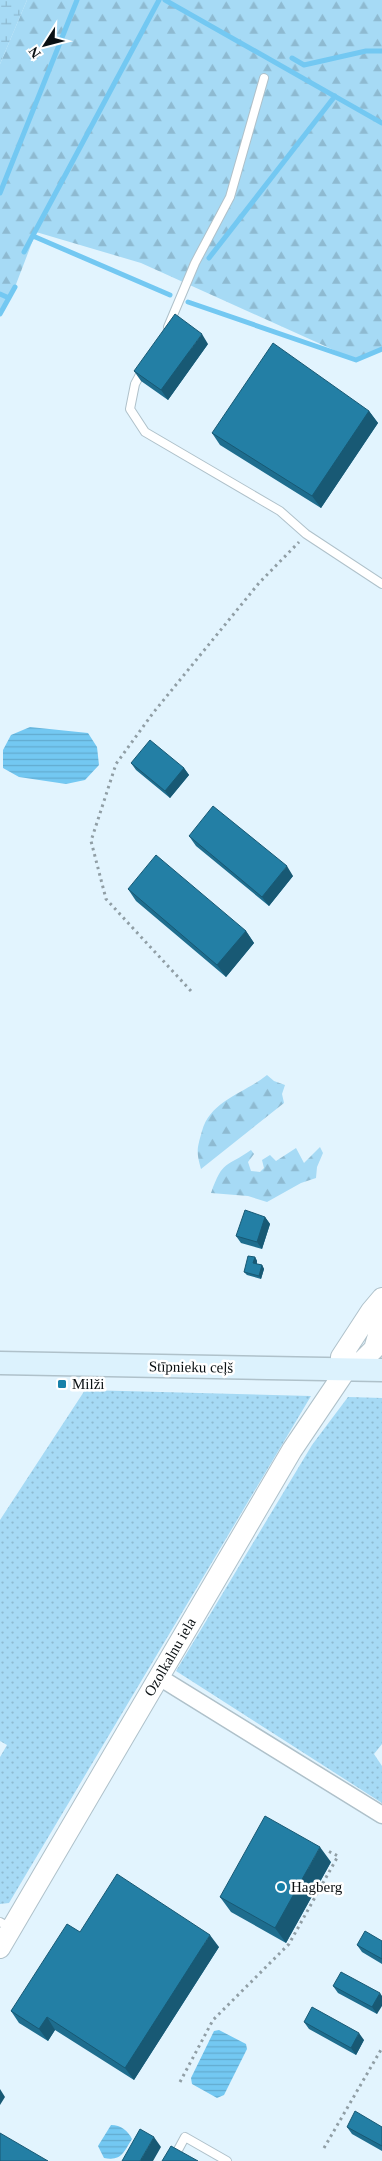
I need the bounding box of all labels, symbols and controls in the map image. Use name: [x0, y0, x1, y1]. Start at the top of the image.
north arrow: [20, 20, 70, 70]
text: N: [26, 44, 44, 61]
street label: Stīpnieku ceļš: [149, 1358, 234, 1377]
place label: Milži: [72, 1376, 105, 1392]
marker: Milži: [56, 1378, 68, 1390]
street label: Ozolkalnu iela: [141, 1615, 199, 1699]
place label: Hagberg: [291, 1879, 343, 1895]
marker: Hagberg: [275, 1881, 287, 1893]

